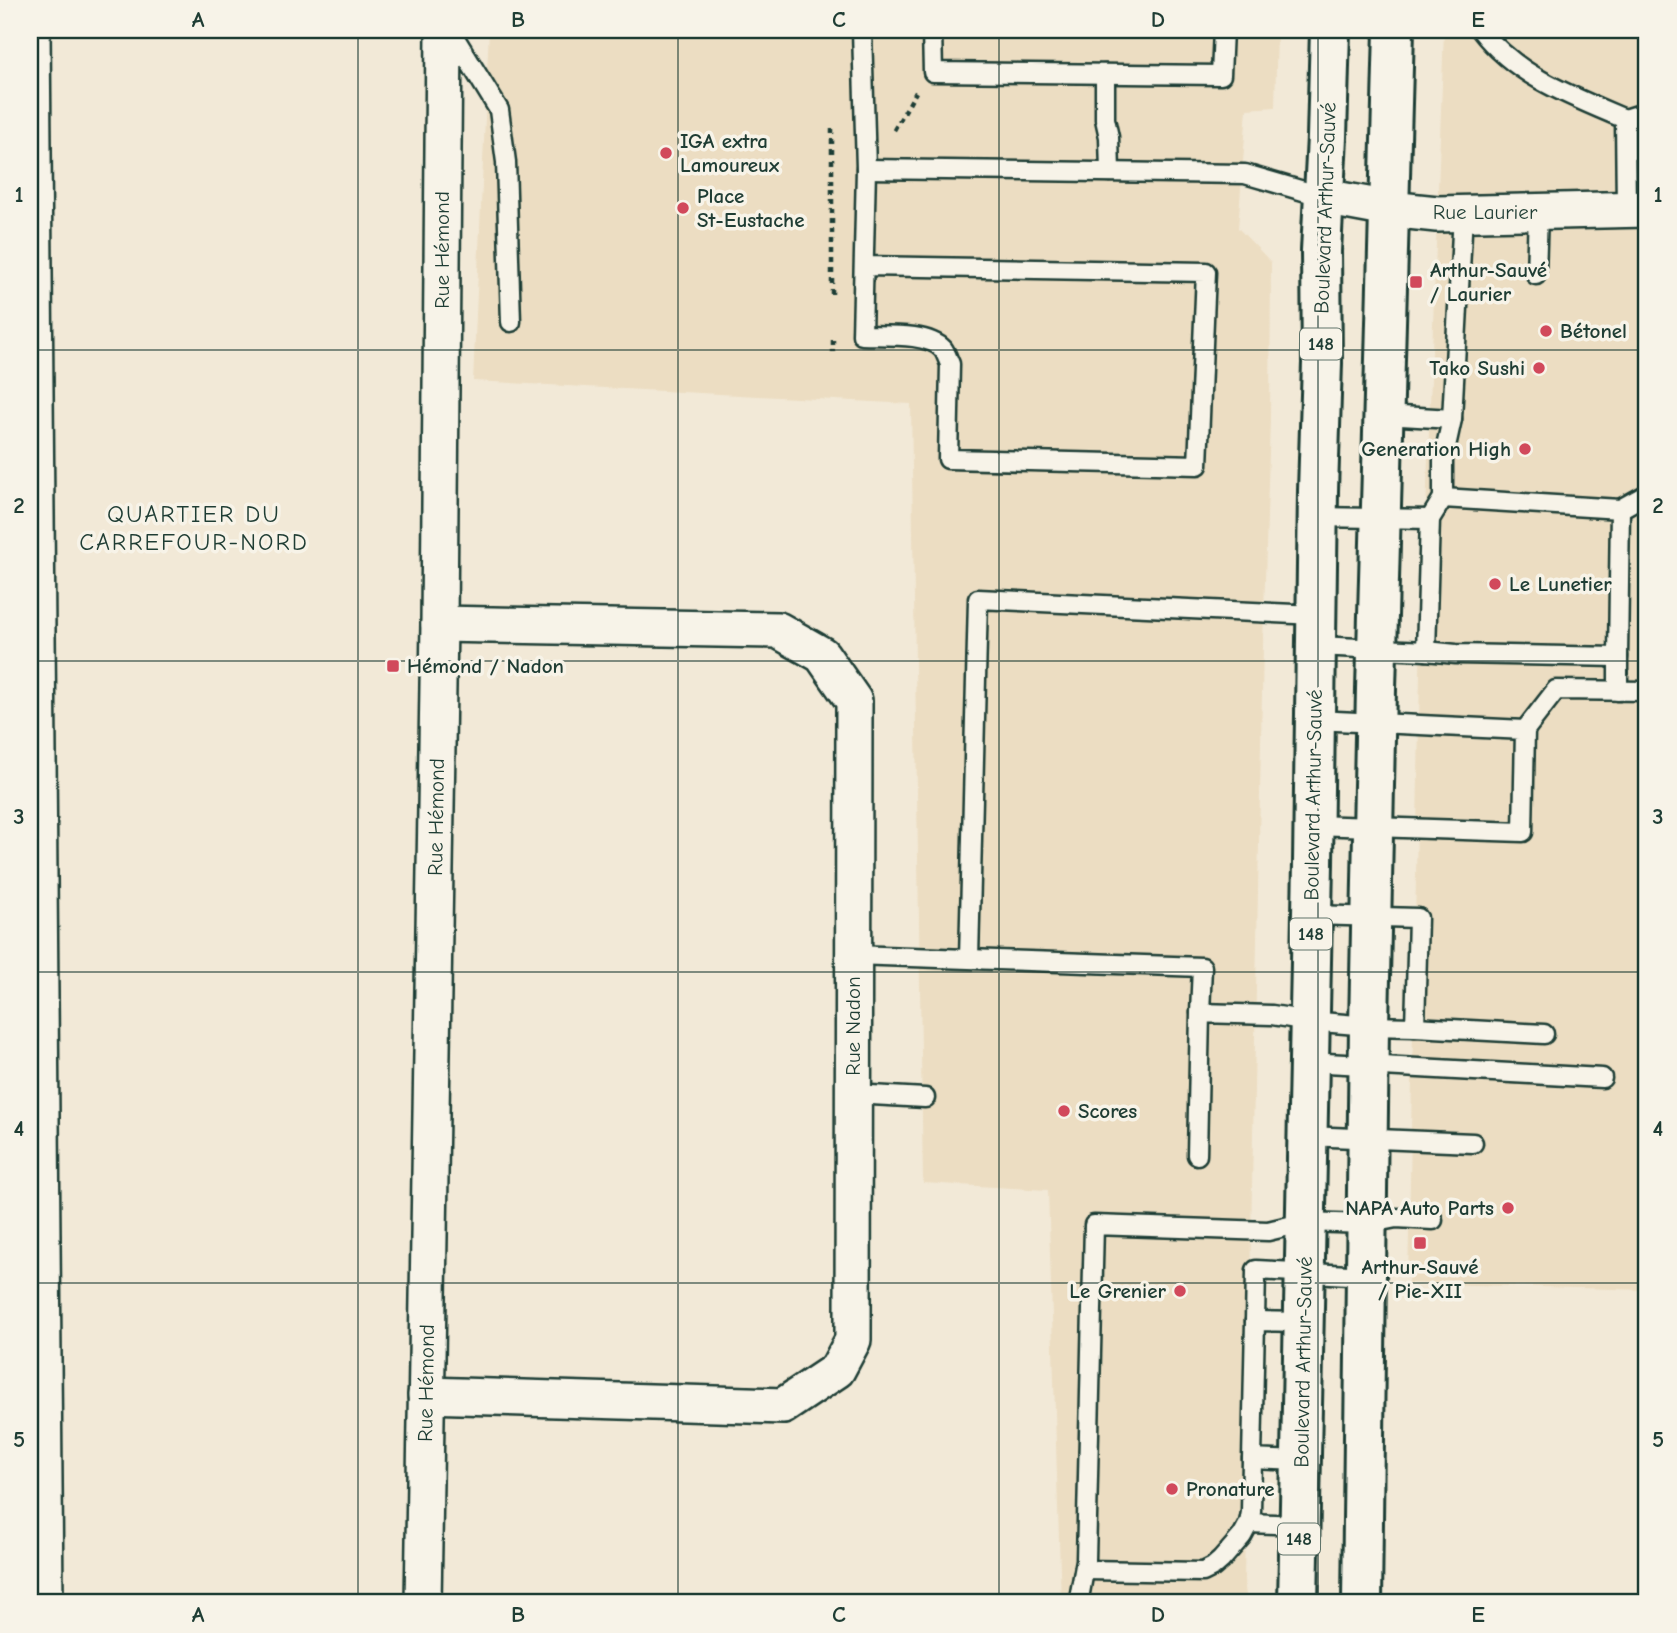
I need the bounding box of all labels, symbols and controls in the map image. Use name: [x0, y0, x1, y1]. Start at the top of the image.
text: A: [192, 6, 205, 33]
text: B: [511, 6, 525, 33]
text: C: [832, 6, 846, 33]
text: D: [1151, 6, 1165, 33]
text: E: [1471, 6, 1485, 33]
street label: Boulevard Arthur-Sauvé: [1309, 102, 1341, 314]
place label: IGA extra Lamoureux: [680, 129, 780, 177]
marker: IGA extra Lamoureux: [658, 145, 674, 161]
text: 1: [14, 181, 24, 208]
text: 1: [1653, 181, 1663, 208]
place label: Place St-Eustache: [697, 184, 805, 232]
street label: Rue Hémond: [430, 191, 454, 309]
marker: Place St-Eustache: [675, 200, 691, 216]
street label: Rue Laurier: [1433, 200, 1538, 224]
place label: Arthur-Sauvé / Laurier: [1430, 258, 1547, 306]
marker: Arthur-Sauvé / Laurier: [1408, 274, 1424, 290]
place label: Bétonel: [1560, 319, 1627, 343]
marker: Bétonel: [1538, 323, 1554, 339]
road number: 148: [1300, 328, 1342, 360]
place label: Tako Sushi: [1429, 356, 1525, 380]
marker: Tako Sushi: [1531, 360, 1547, 376]
place label: Generation High: [1361, 437, 1511, 461]
marker: Generation High: [1517, 441, 1533, 457]
text: 2: [13, 492, 25, 519]
text: 2: [1652, 492, 1664, 519]
district label: QUARTIER DU CARREFOUR-NORD: [79, 500, 309, 556]
place label: Le Lunetier: [1509, 572, 1612, 596]
marker: Le Lunetier: [1487, 576, 1503, 592]
place label: Hémond / Nadon: [407, 654, 564, 678]
marker: Hémond / Nadon: [385, 658, 401, 674]
street label: Boulevard Arthur-Sauvé: [1299, 689, 1327, 901]
street label: Rue Hémond: [423, 758, 449, 876]
text: 3: [13, 803, 25, 830]
text: 3: [1652, 803, 1664, 830]
road number: 148: [1290, 918, 1332, 950]
street label: Rue Nadon: [841, 976, 865, 1076]
place label: Scores: [1078, 1099, 1137, 1123]
marker: Scores: [1056, 1103, 1072, 1119]
text: 4: [14, 1115, 25, 1142]
text: 4: [1653, 1115, 1664, 1142]
place label: NAPA Auto Parts: [1345, 1196, 1494, 1220]
marker: NAPA Auto Parts: [1500, 1200, 1516, 1216]
marker: Arthur-Sauvé / Pie-XII: [1412, 1235, 1428, 1251]
place label: Arthur-Sauvé / Pie-XII: [1361, 1255, 1479, 1303]
street label: Boulevard Arthur-Sauvé: [1289, 1256, 1317, 1468]
place label: Le Grenier: [1069, 1279, 1167, 1303]
marker: Le Grenier: [1172, 1283, 1188, 1299]
street label: Rue Hémond: [413, 1324, 439, 1442]
text: 5: [13, 1426, 25, 1453]
text: 5: [1652, 1426, 1664, 1453]
place label: Pronature: [1186, 1477, 1275, 1501]
marker: Pronature: [1164, 1481, 1180, 1497]
road number: 148: [1278, 1524, 1320, 1554]
text: A: [192, 1601, 205, 1628]
text: B: [511, 1601, 525, 1628]
text: C: [832, 1601, 846, 1628]
text: D: [1151, 1601, 1165, 1628]
text: E: [1471, 1601, 1485, 1628]

